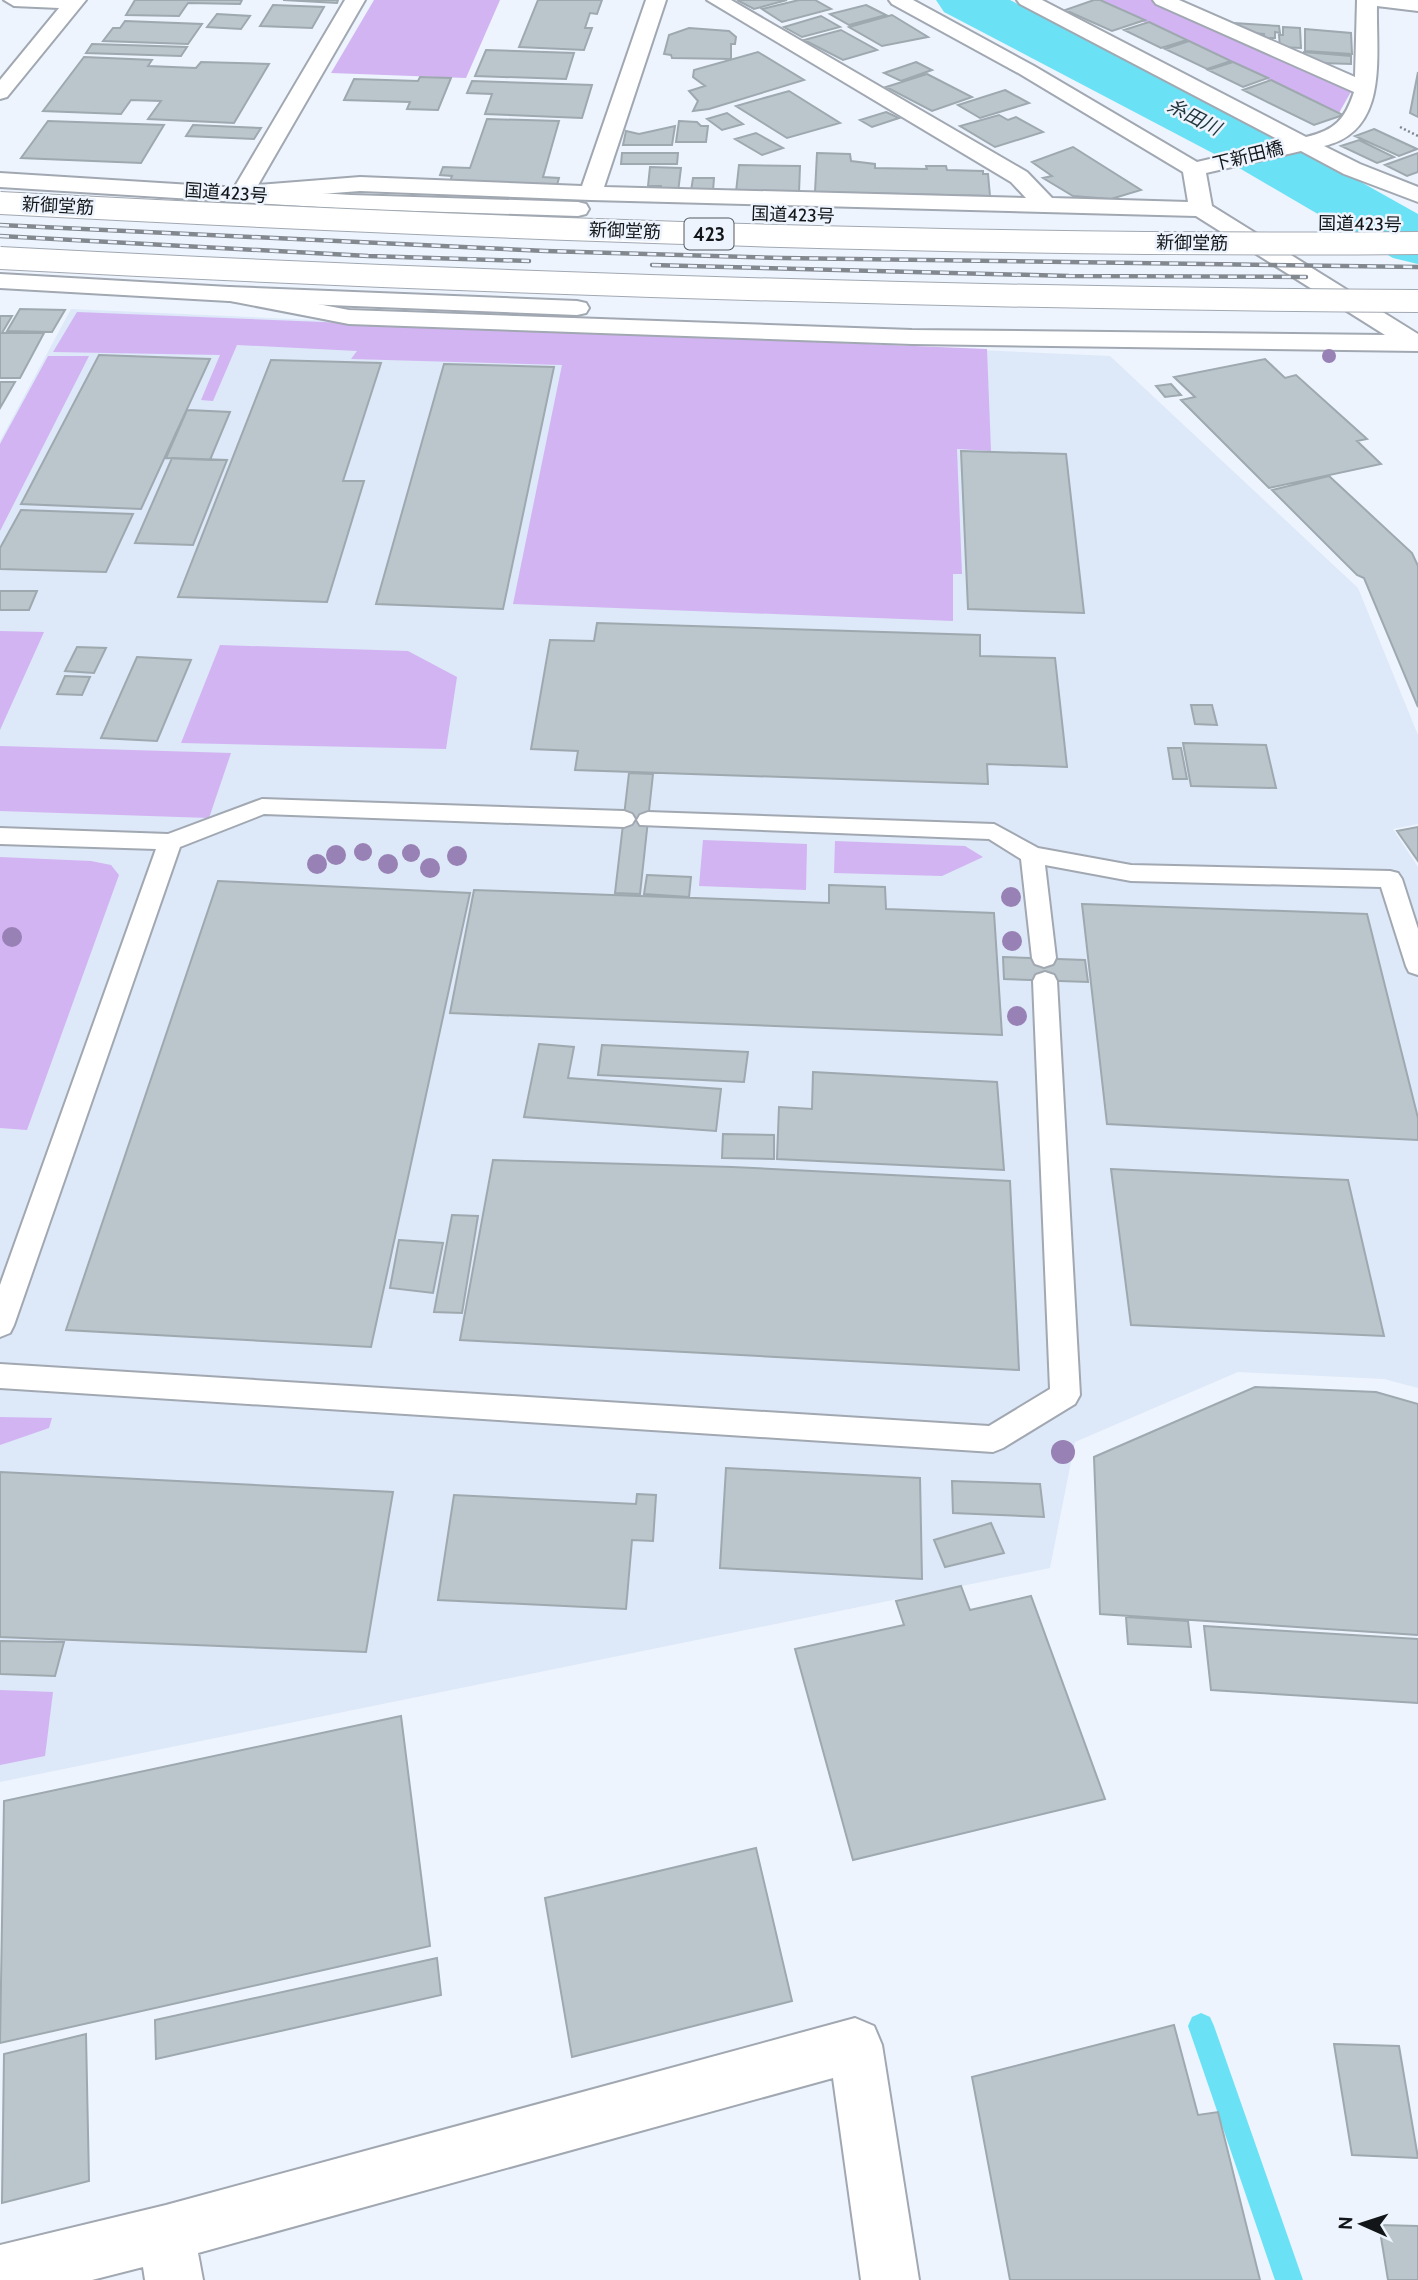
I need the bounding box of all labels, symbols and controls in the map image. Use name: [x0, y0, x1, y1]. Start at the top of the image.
water label: 糸田川: [1163, 94, 1226, 141]
street label: 下新田橋: [1210, 137, 1286, 175]
street label: 国道423号: [184, 179, 268, 207]
street label: 新御堂筋: [21, 193, 95, 219]
street label: 国道423号: [751, 203, 835, 227]
street label: 国道423号: [1318, 212, 1402, 236]
road number: 423: [684, 218, 734, 250]
street label: 新御堂筋: [589, 219, 661, 243]
street label: 新御堂筋: [1156, 231, 1228, 255]
north arrow: [1327, 2189, 1397, 2259]
text: N: [1334, 2216, 1357, 2230]

